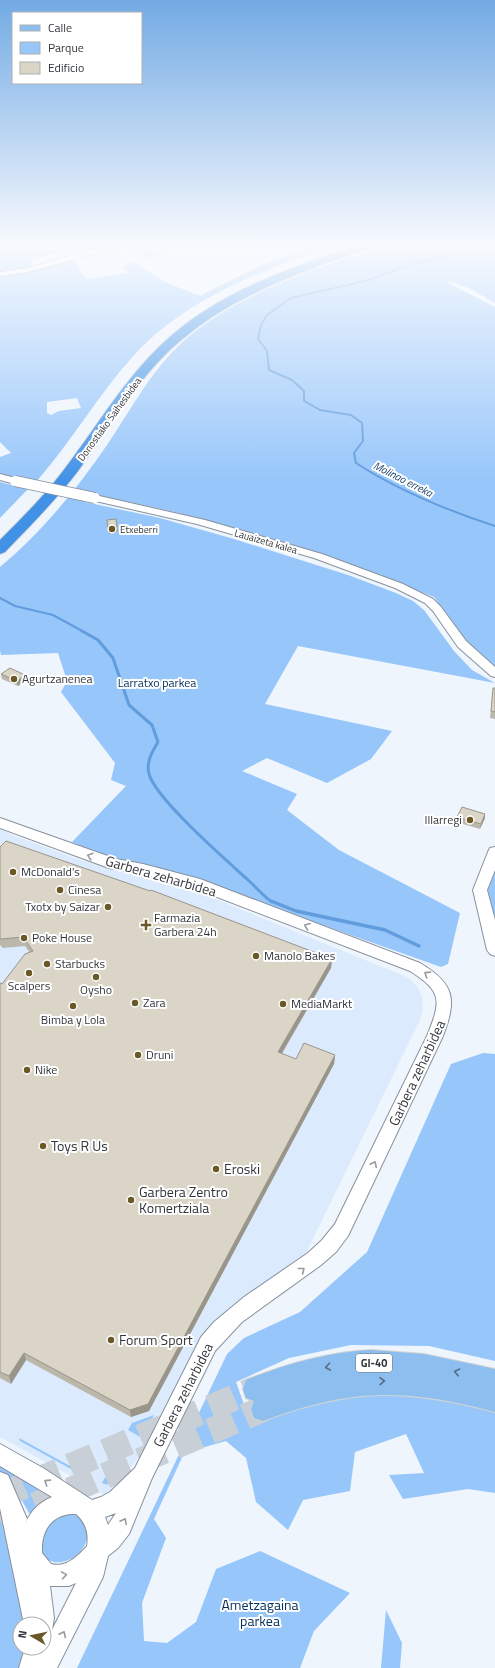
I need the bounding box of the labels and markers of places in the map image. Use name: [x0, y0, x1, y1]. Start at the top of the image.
place label: Etxeberri: [120, 522, 158, 537]
marker: Etxeberri: [107, 524, 117, 534]
place label: Agurtzanenea: [22, 669, 92, 688]
marker: Agurtzanenea: [9, 674, 19, 684]
place label: Illarregi: [424, 810, 462, 829]
marker: Illarregi: [465, 815, 475, 825]
place label: McDonald's: [21, 862, 80, 881]
marker: McDonald's: [8, 867, 18, 877]
place label: Cinesa: [68, 880, 101, 899]
marker: Cinesa: [55, 885, 65, 895]
place label: Txotx by Saizar: [25, 897, 100, 916]
marker: Txotx by Saizar: [103, 902, 113, 912]
place label: Farmazia Garbera 24h: [154, 908, 217, 941]
marker: Farmazia Garbera 24h: [141, 920, 151, 930]
place label: Poke House: [32, 928, 92, 947]
marker: Poke House: [19, 933, 29, 943]
place label: Manolo Bakes: [264, 946, 336, 965]
marker: Manolo Bakes: [251, 951, 261, 961]
place label: Starbucks: [55, 954, 105, 973]
marker: Starbucks: [42, 959, 52, 969]
marker: Scalpers: [24, 968, 34, 978]
marker: Oysho: [91, 972, 101, 982]
place label: Scalpers: [8, 976, 51, 995]
place label: Oysho: [80, 980, 112, 999]
place label: Zara: [143, 993, 166, 1012]
place label: MediaMarkt: [291, 994, 353, 1013]
marker: Zara: [130, 998, 140, 1008]
marker: MediaMarkt: [278, 999, 288, 1009]
marker: Bimba y Lola: [68, 1001, 78, 1011]
place label: Bimba y Lola: [41, 1010, 105, 1029]
place label: Druni: [146, 1045, 173, 1064]
marker: Druni: [133, 1050, 143, 1060]
place label: Nike: [35, 1060, 57, 1079]
marker: Nike: [22, 1065, 32, 1075]
place label: Toys R Us: [51, 1135, 108, 1156]
marker: Toys R Us: [38, 1141, 48, 1151]
place label: Eroski: [224, 1158, 260, 1179]
marker: Eroski: [211, 1164, 221, 1174]
place label: Garbera Zentro Komertziala: [139, 1181, 228, 1218]
marker: Garbera Zentro Komertziala: [126, 1195, 136, 1205]
place label: Forum Sport: [119, 1329, 193, 1350]
marker: Forum Sport: [106, 1335, 116, 1345]

